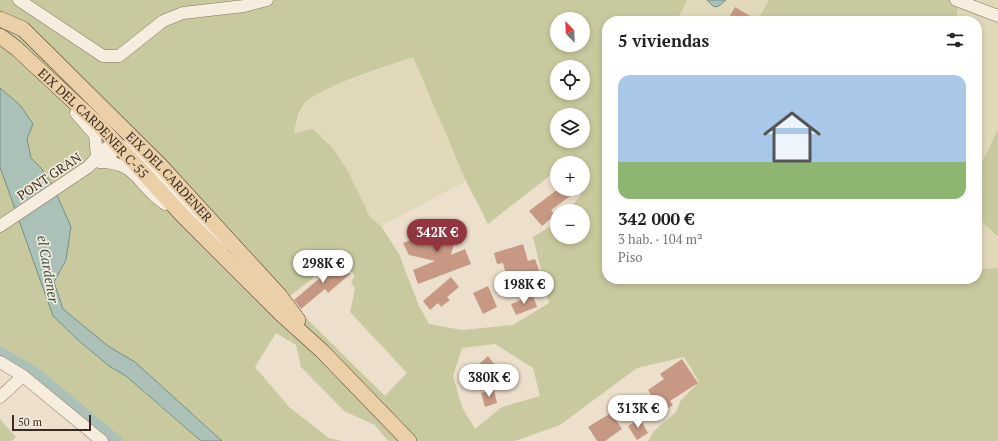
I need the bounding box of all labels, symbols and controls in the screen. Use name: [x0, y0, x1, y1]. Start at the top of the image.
north arrow: [550, 12, 590, 52]
map controls: [550, 12, 590, 244]
text: 5 viviendas: [618, 29, 709, 52]
icon: filters: [944, 29, 966, 51]
button: locate: [550, 60, 590, 100]
street label: EIX DEL CARDENER C-55: [34, 64, 153, 182]
icon: home: [756, 101, 828, 173]
button: layers: [550, 108, 590, 148]
street label: EIX DEL CARDENER: [122, 127, 217, 226]
street label: PONT GRAN: [13, 148, 85, 204]
button: +: [550, 156, 590, 196]
button: −: [550, 204, 590, 244]
text: 342 000 €: [618, 207, 694, 230]
pin: 342K €: [404, 219, 470, 253]
text: 342K €: [416, 223, 458, 241]
text: 3 hab. · 104 m²: [618, 230, 703, 248]
water label: el Cardener: [33, 234, 64, 305]
text: Piso: [618, 248, 642, 266]
pin: 298K €: [290, 250, 356, 284]
text: 298K €: [302, 254, 344, 272]
pin: 198K €: [491, 271, 557, 305]
text: 198K €: [503, 275, 545, 293]
pin: 380K €: [456, 364, 522, 398]
text: 380K €: [468, 368, 510, 386]
pin: 313K €: [605, 395, 671, 429]
text: 313K €: [617, 399, 659, 417]
scale bar: [12, 413, 91, 432]
text: 50 m: [18, 415, 42, 429]

